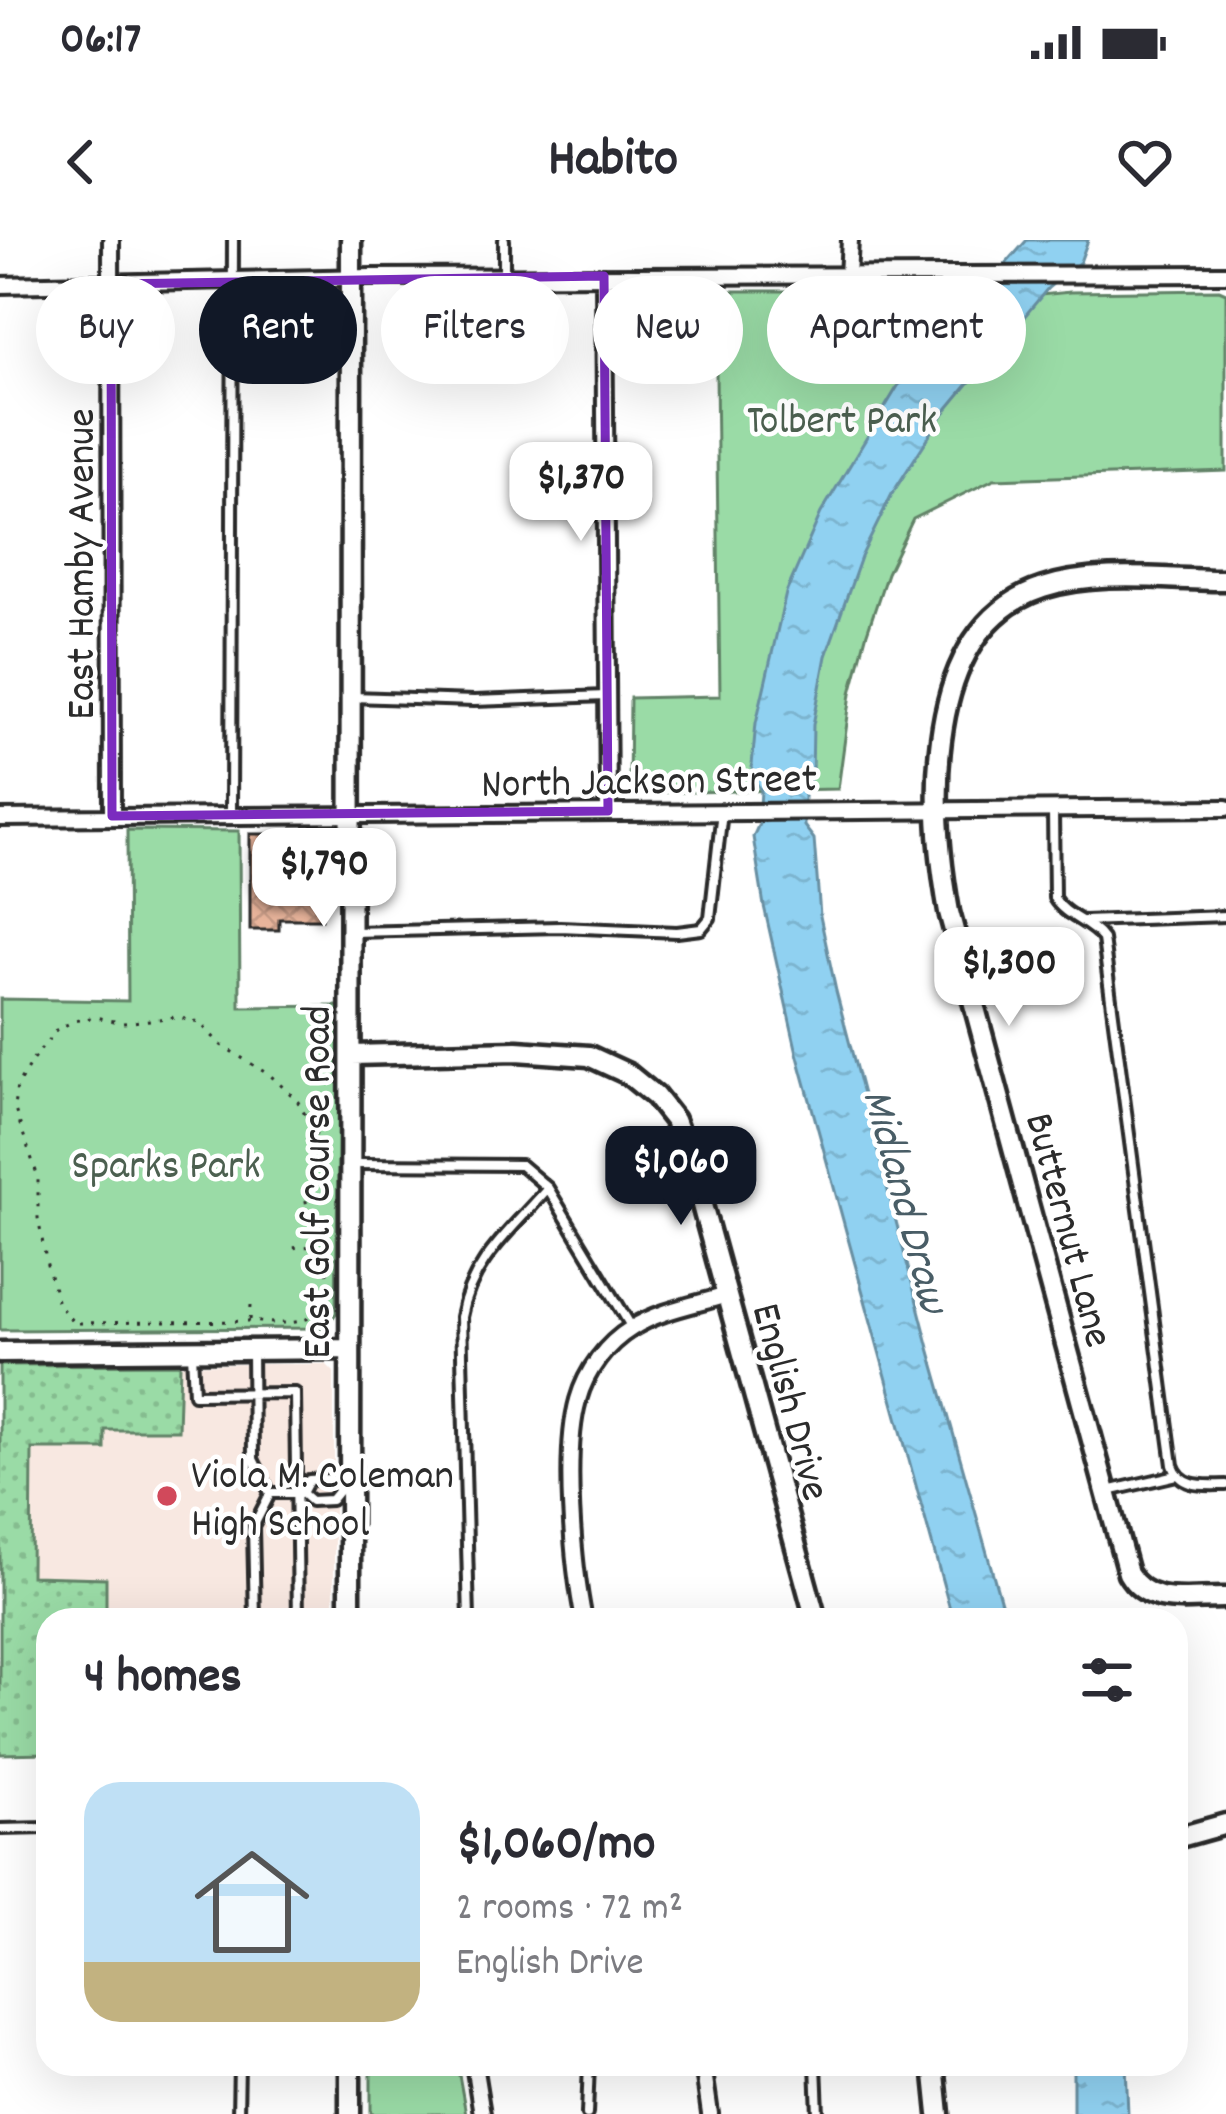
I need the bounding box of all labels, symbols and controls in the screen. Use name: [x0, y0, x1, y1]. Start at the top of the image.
text: 06:17: [60, 10, 141, 74]
text: Habito: [548, 124, 678, 201]
icon: back: [48, 129, 114, 195]
icon: heart: [1112, 129, 1178, 195]
chip: Buy: [36, 276, 175, 384]
chip: Rent: [199, 276, 357, 384]
chip: Filters: [381, 276, 569, 384]
chip: New: [593, 276, 743, 384]
chip: Apartment: [767, 276, 1026, 384]
park label: Tolbert Park: [747, 394, 937, 454]
street label: East Hamby Avenue: [55, 408, 115, 720]
pin: $1,370: [483, 442, 679, 544]
text: $1,370: [536, 453, 626, 508]
street label: North Jackson Street: [481, 752, 818, 818]
pin: $1,790: [226, 828, 422, 930]
text: $1,790: [279, 839, 369, 894]
pin: $1,300: [911, 927, 1107, 1029]
text: $1,300: [961, 938, 1057, 993]
street label: East Golf Course Road: [291, 1005, 351, 1359]
water label: Midland Draw: [842, 1083, 964, 1324]
street label: Butternut Lane: [1005, 1107, 1125, 1355]
pin: $1,060: [583, 1126, 779, 1228]
text: $1,060: [632, 1137, 730, 1192]
park label: Sparks Park: [71, 1139, 261, 1199]
street label: English Drive: [732, 1297, 842, 1508]
place label: Viola M. Coleman High School: [191, 1449, 454, 1557]
marker: Viola M. Coleman High School: [154, 1483, 180, 1509]
text: 4 homes: [84, 1644, 242, 1716]
icon: filters: [1074, 1647, 1140, 1713]
text: $1,060/mo: [456, 1811, 656, 1883]
icon: home: [180, 1830, 324, 1974]
text: 2 rooms · 72 m²: [456, 1883, 683, 1938]
text: English Drive: [456, 1938, 644, 1993]

